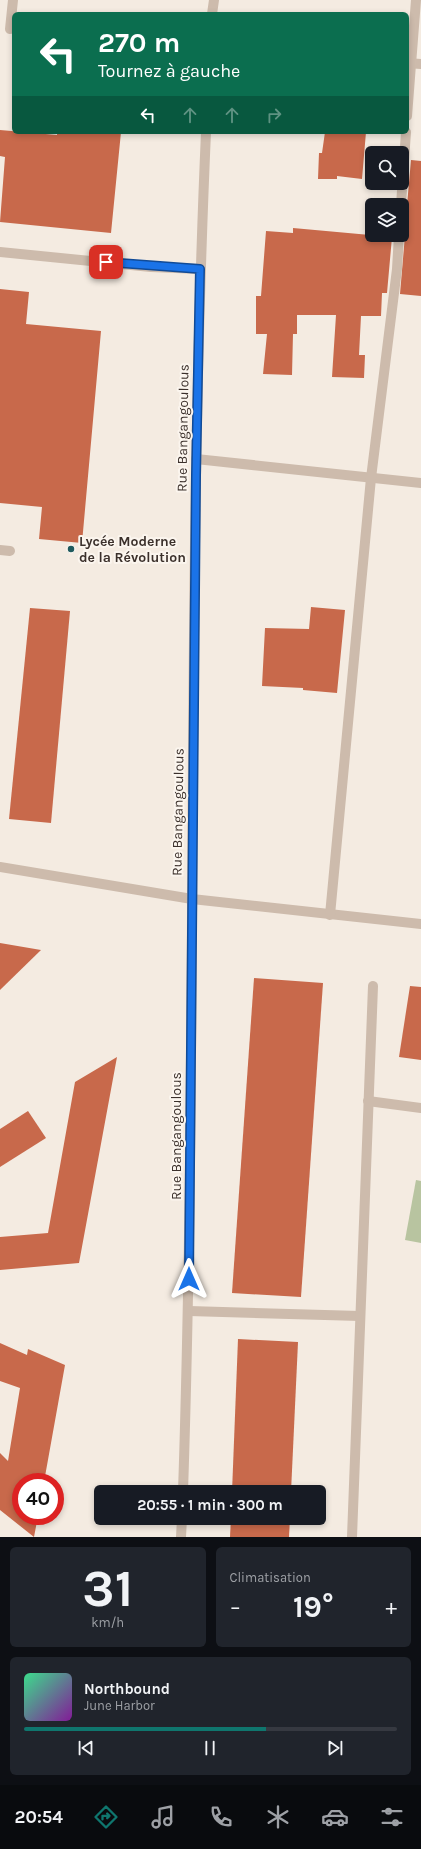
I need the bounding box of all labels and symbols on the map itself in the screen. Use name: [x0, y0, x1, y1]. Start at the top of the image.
pin: [89, 245, 123, 279]
street label: Rue Bangangoulous: [173, 364, 193, 492]
place label: Lycée Moderne de la Révolution: [79, 533, 186, 566]
marker: Lycée Moderne de la Révolution: [66, 544, 76, 554]
street label: Rue Bangangoulous: [168, 748, 188, 876]
street label: Rue Bangangoulous: [168, 1072, 185, 1200]
position arrow: [168, 1258, 210, 1300]
speed limit sign: 40: [12, 1473, 64, 1525]

